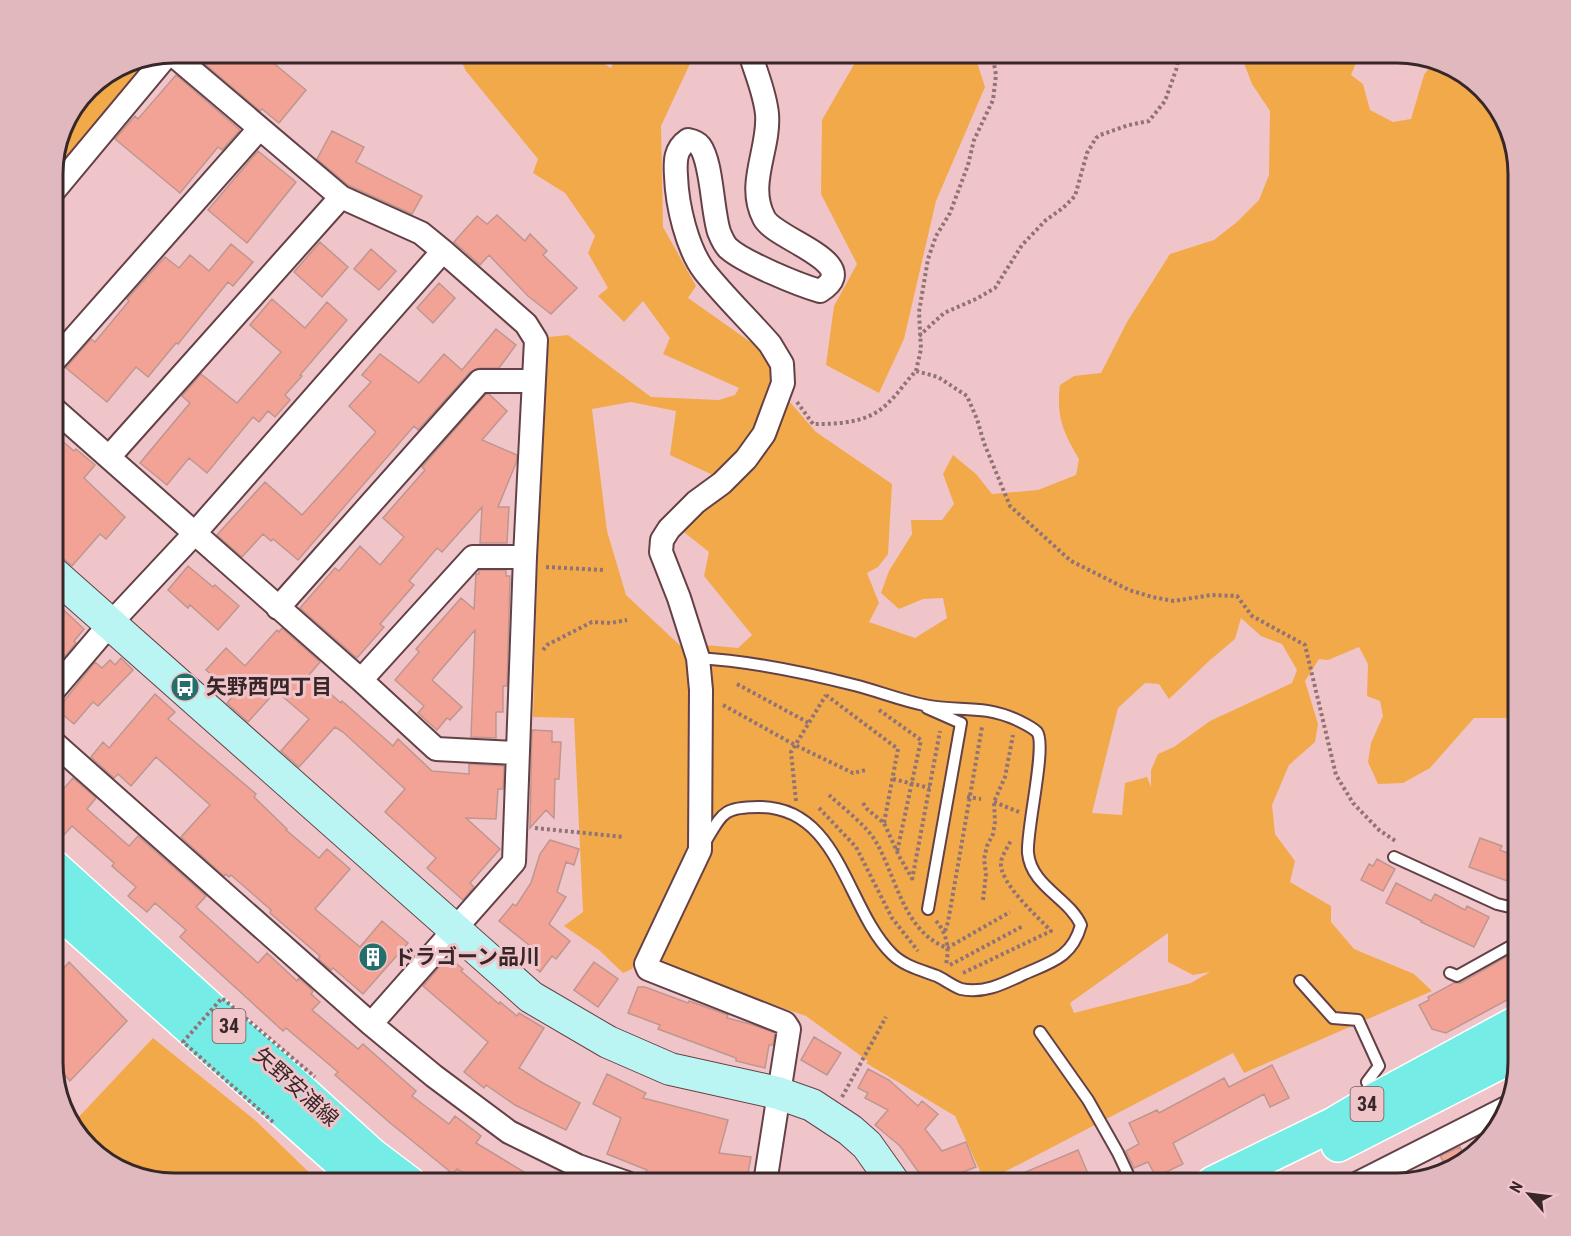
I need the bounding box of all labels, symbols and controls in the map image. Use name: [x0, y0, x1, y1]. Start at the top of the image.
bus stop icon: 矢野西四丁目: [169, 671, 201, 703]
place label: 矢野西四丁目: [206, 675, 332, 699]
building icon: ドラゴーン品川: [357, 941, 389, 973]
place label: ドラゴーン品川: [394, 945, 540, 969]
road number: 34: [212, 1009, 246, 1043]
street label: 矢野安浦線: [249, 1043, 343, 1131]
road number: 34: [1350, 1087, 1384, 1121]
north arrow: [1499, 1164, 1559, 1224]
text: N: [1506, 1178, 1527, 1196]

